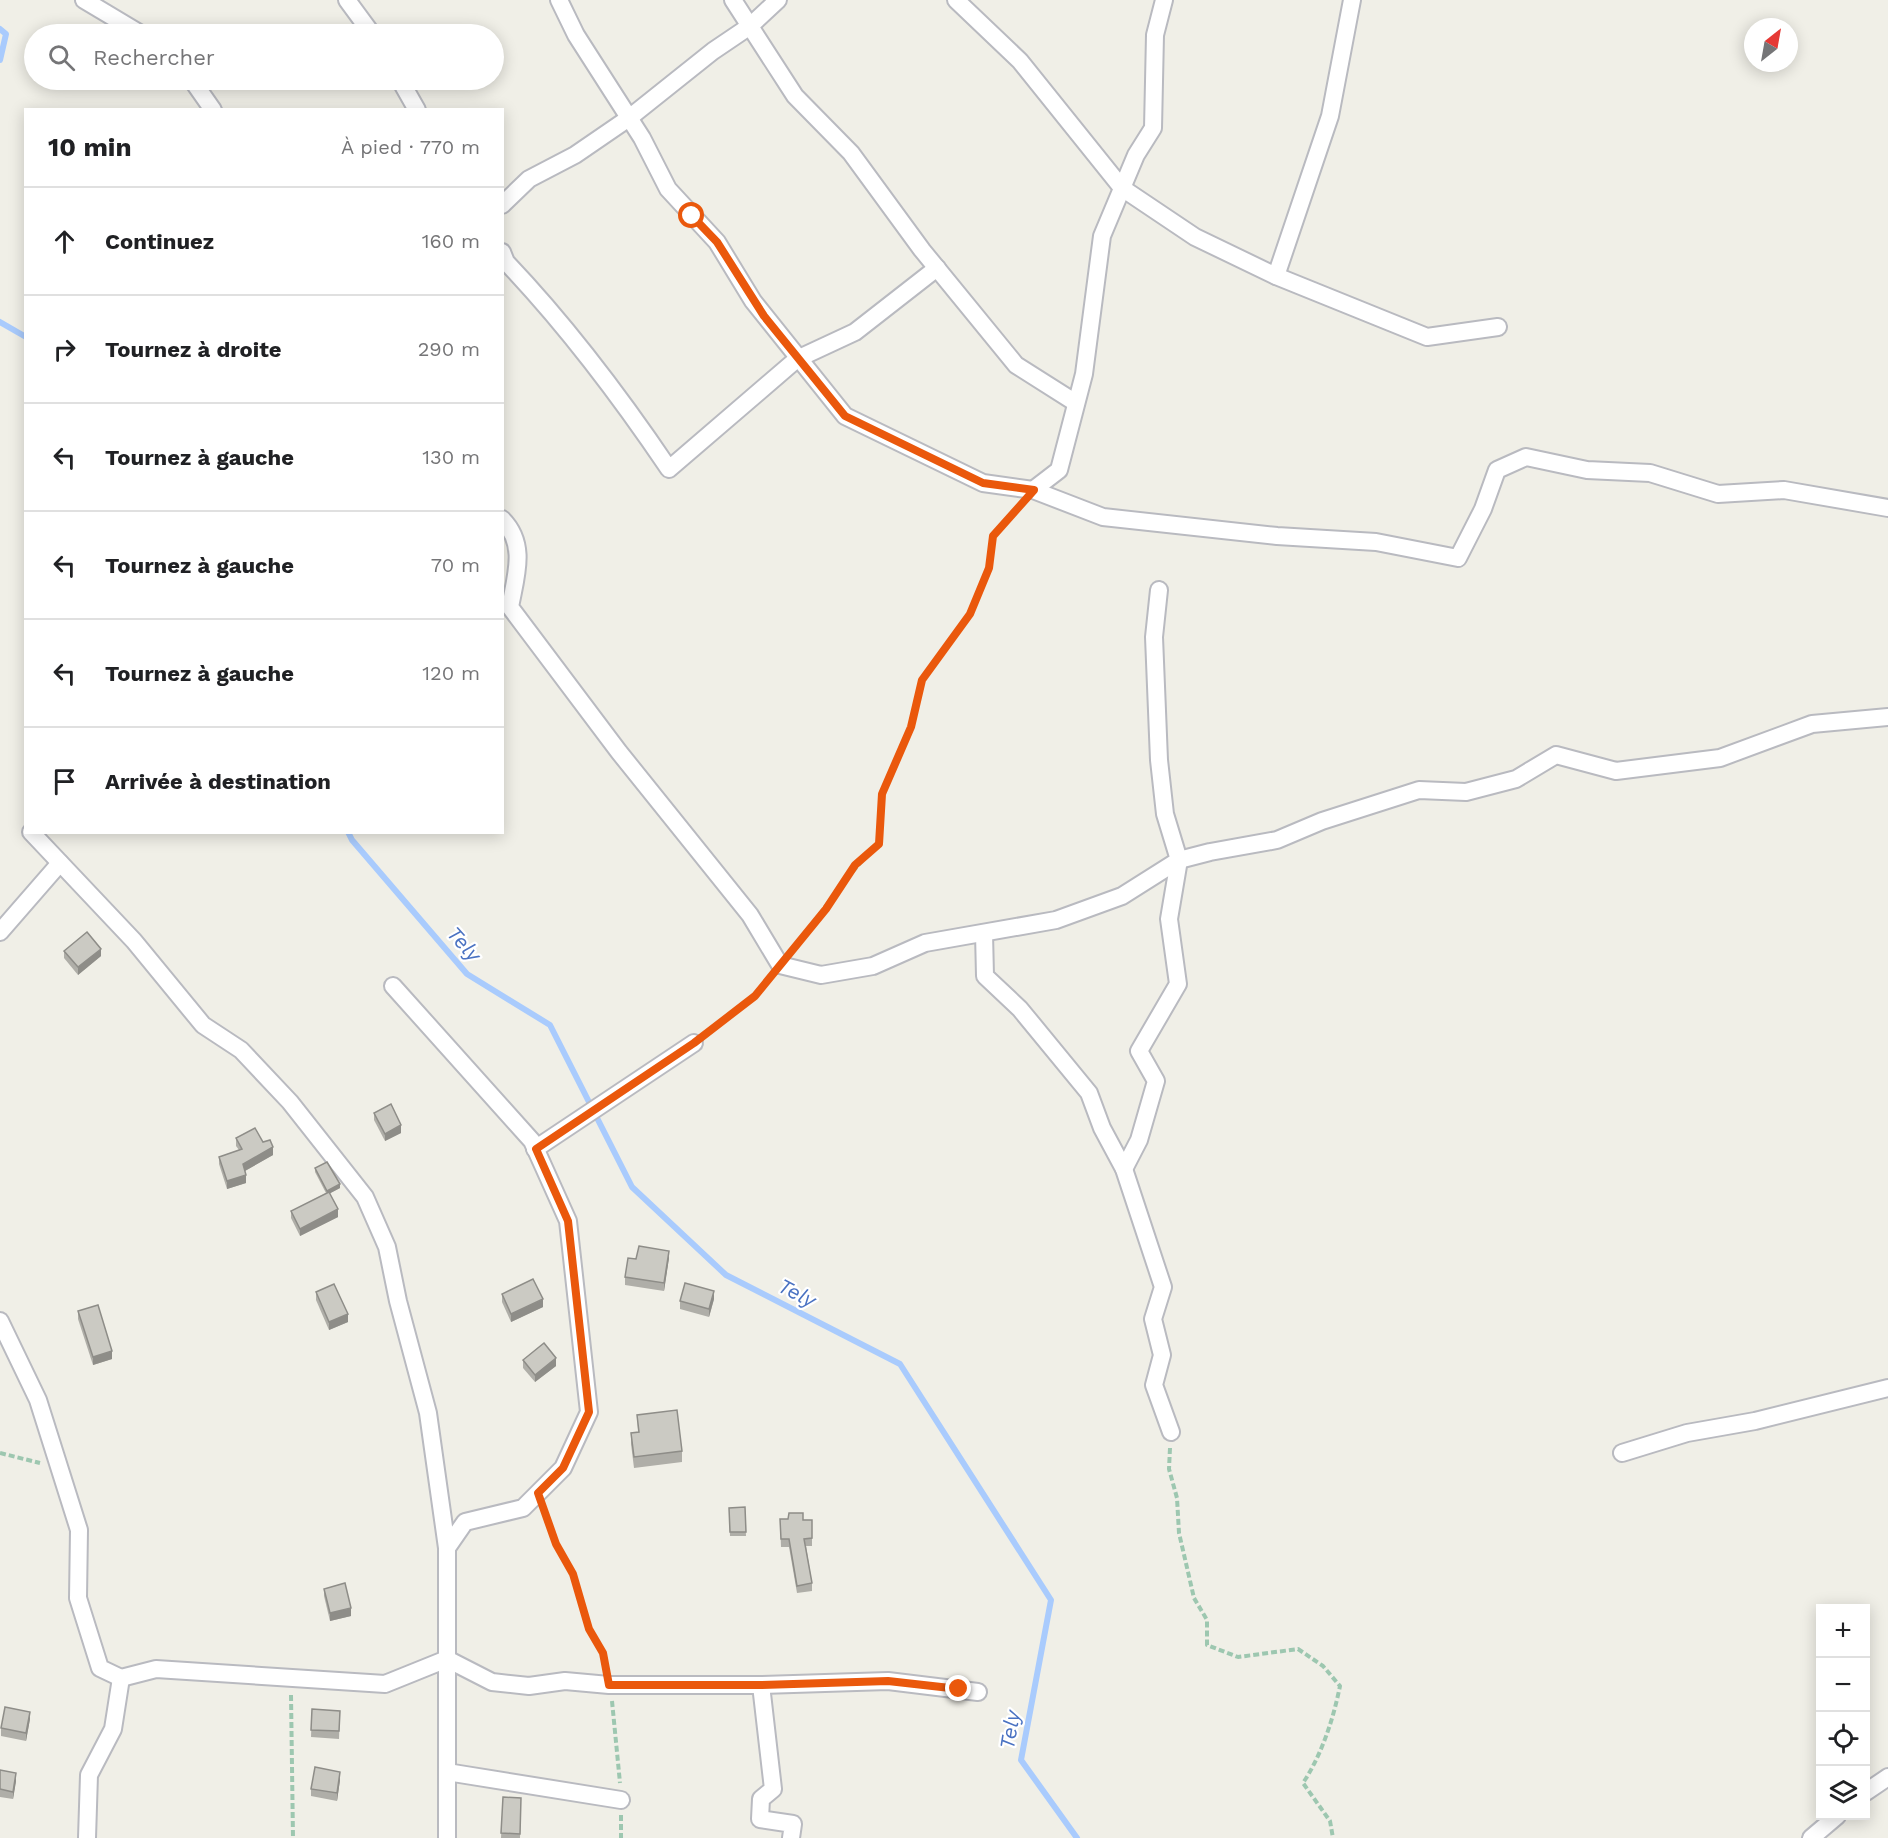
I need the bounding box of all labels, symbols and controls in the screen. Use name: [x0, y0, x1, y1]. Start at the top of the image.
north arrow: [1744, 18, 1798, 72]
search box: [24, 24, 504, 90]
icon: search: [45, 41, 78, 74]
text: Rechercher: [93, 45, 215, 70]
text: 10 min: [48, 132, 132, 162]
text: À pied · 770 m: [341, 135, 480, 159]
route start: [678, 202, 704, 228]
icon: ahead: [48, 225, 81, 258]
text: Continuez: [105, 229, 214, 254]
text: 160 m: [422, 229, 480, 253]
icon: right: [48, 333, 81, 366]
text: Tournez à droite: [105, 337, 282, 362]
text: 290 m: [418, 337, 480, 361]
icon: left: [48, 441, 81, 474]
text: Tournez à gauche: [105, 445, 294, 470]
text: 130 m: [422, 445, 480, 469]
icon: left: [48, 549, 81, 582]
text: Tournez à gauche: [105, 553, 294, 578]
text: 70 m: [431, 553, 480, 577]
icon: left: [48, 657, 81, 690]
text: Tournez à gauche: [105, 661, 294, 686]
text: 120 m: [422, 661, 480, 685]
icon: arrive: [48, 765, 81, 798]
text: Arrivée à destination: [105, 769, 331, 794]
water label: Tely: [442, 921, 488, 968]
water label: Tely: [774, 1273, 822, 1313]
map controls: [1816, 1604, 1870, 1820]
button: +: [1816, 1604, 1870, 1658]
button: −: [1816, 1658, 1870, 1712]
route end: [945, 1675, 971, 1701]
water label: Tely: [994, 1707, 1025, 1751]
button: locate: [1816, 1712, 1870, 1766]
button: layers: [1816, 1766, 1870, 1820]

